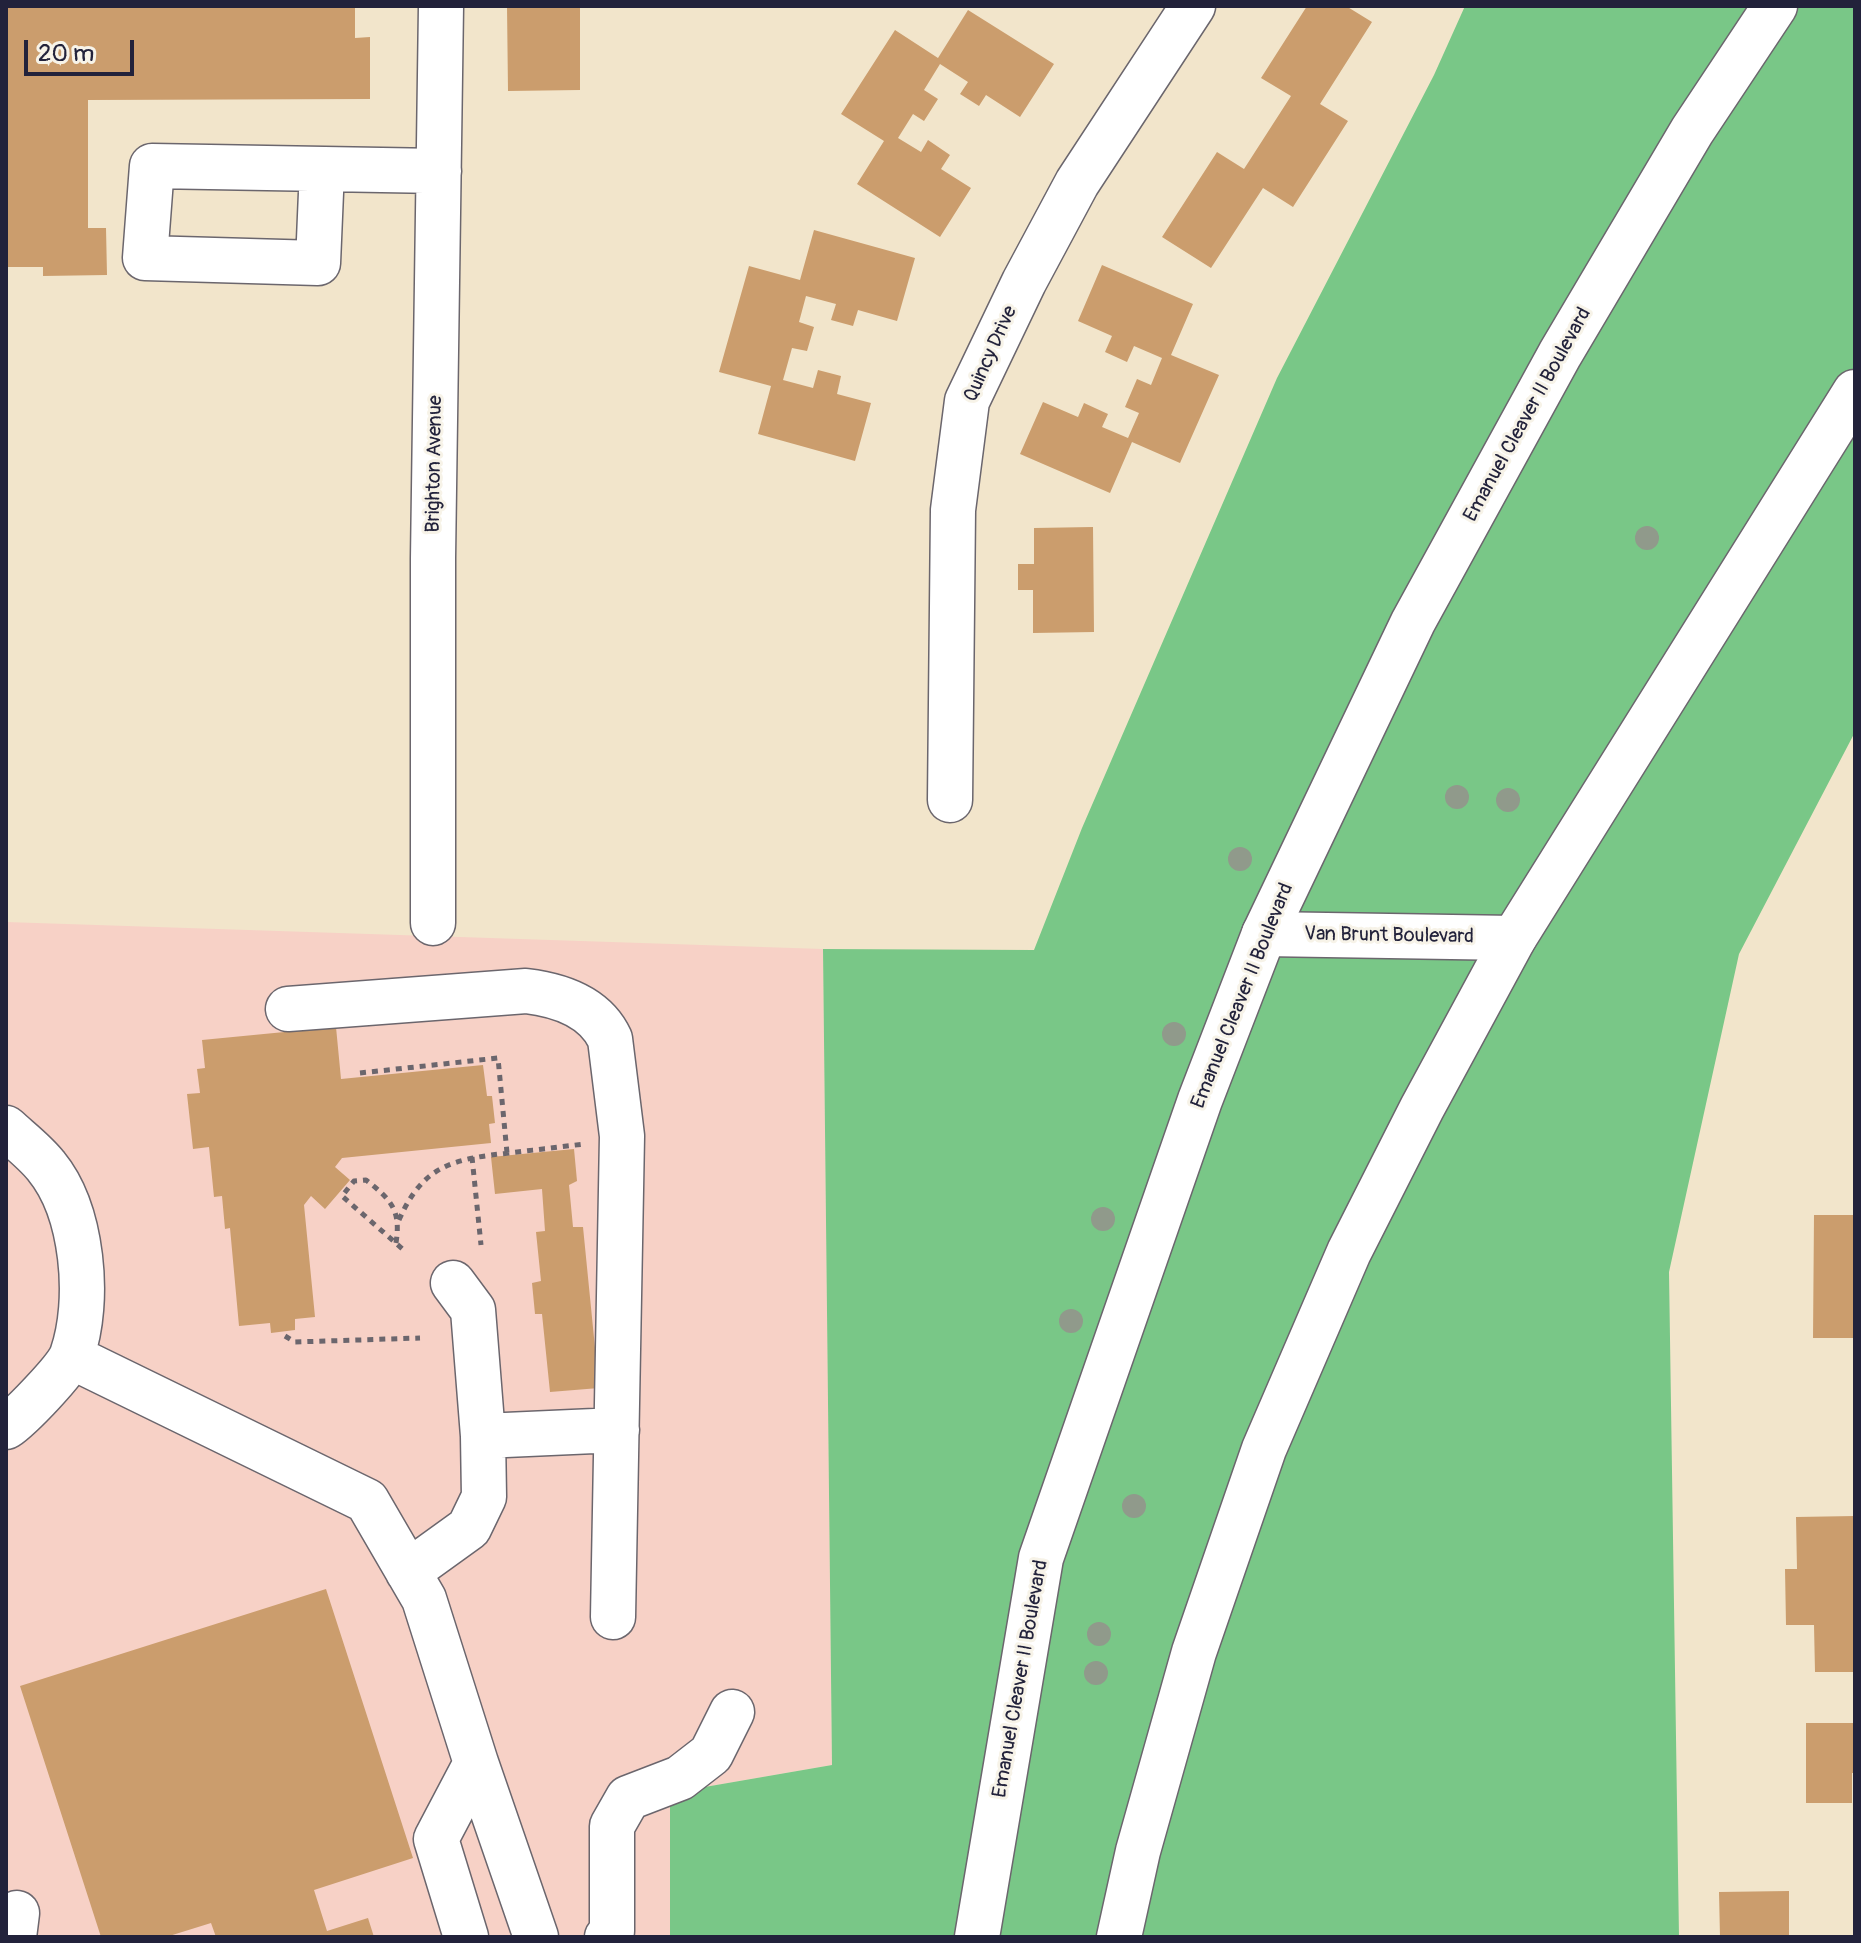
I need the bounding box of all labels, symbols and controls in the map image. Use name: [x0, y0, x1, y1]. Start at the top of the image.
scale bar: [28, 24, 138, 74]
text: 20 m: [38, 39, 94, 68]
street label: Quincy Drive: [959, 302, 1023, 406]
street label: Emanuel Cleaver II Boulevard: [1459, 304, 1597, 526]
street label: Brighton Avenue: [422, 395, 448, 533]
street label: Emanuel Cleaver II Boulevard: [1187, 880, 1299, 1112]
street label: Van Brunt Boulevard: [1304, 923, 1474, 949]
street label: Emanuel Cleaver II Boulevard: [988, 1558, 1054, 1800]

